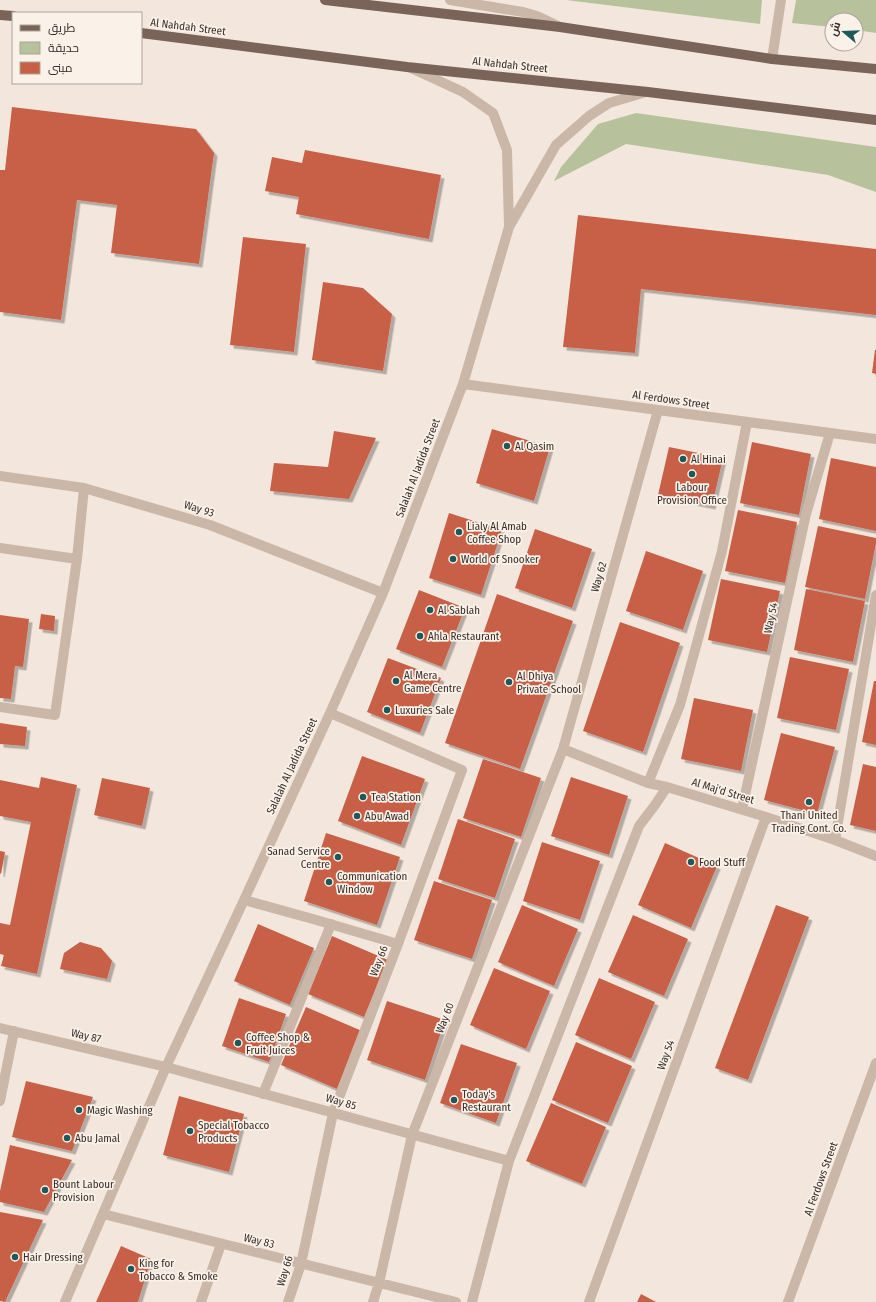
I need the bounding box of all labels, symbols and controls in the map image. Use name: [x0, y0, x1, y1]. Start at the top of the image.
legend: [12, 12, 142, 84]
north arrow: [824, 12, 864, 52]
street label: Al Nahdah Street: [150, 16, 227, 38]
text: ش: [827, 20, 843, 38]
text: طريق: [48, 21, 76, 35]
text: حديقة: [48, 41, 79, 55]
street label: Al Nahdah Street: [472, 55, 549, 75]
text: مبنى: [48, 61, 73, 75]
street label: Al Ferdows Street: [632, 388, 711, 412]
street label: Salalah Al Jadida Street: [393, 416, 443, 519]
place label: Al Qasim: [515, 440, 554, 453]
marker: Al Qasim: [502, 441, 512, 451]
place label: Al Hinai: [691, 453, 726, 466]
marker: Al Hinai: [678, 454, 688, 464]
marker: Labour Provision Office: [687, 469, 697, 479]
place label: Labour Provision Office: [657, 481, 727, 507]
street label: Way 93: [182, 498, 216, 520]
place label: Lialy Al Amab Coffee Shop: [467, 520, 527, 546]
marker: Lialy Al Amab Coffee Shop: [454, 527, 464, 537]
place label: World of Snooker: [461, 553, 539, 566]
marker: World of Snooker: [448, 554, 458, 564]
street label: Way 62: [589, 560, 610, 594]
street label: Way 54: [761, 601, 781, 635]
place label: Al Sablah: [438, 604, 480, 617]
marker: Al Sablah: [425, 605, 435, 615]
place label: Ahla Restaurant: [428, 630, 500, 643]
marker: Ahla Restaurant: [415, 631, 425, 641]
place label: Al Mera Game Centre: [404, 669, 461, 695]
place label: Al Dhiya Private School: [517, 670, 581, 696]
marker: Al Mera Game Centre: [391, 676, 401, 686]
marker: Al Dhiya Private School: [504, 677, 514, 687]
place label: Luxuries Sale: [395, 704, 454, 717]
marker: Luxuries Sale: [382, 705, 392, 715]
street label: Salalah Al Jadida Street: [264, 715, 320, 816]
street label: Al Maj'd Street: [690, 775, 756, 807]
place label: Tea Station: [371, 791, 421, 804]
marker: Tea Station: [358, 792, 368, 802]
marker: Thani United Trading Cont. Co.: [804, 797, 814, 807]
place label: Thani United Trading Cont. Co.: [772, 809, 846, 835]
place label: Abu Awad: [365, 810, 409, 823]
marker: Abu Awad: [352, 811, 362, 821]
place label: Sanad Service Centre: [267, 845, 330, 871]
marker: Sanad Service Centre: [333, 852, 343, 862]
place label: Food Stuff: [699, 856, 746, 869]
marker: Food Stuff: [686, 857, 696, 867]
place label: Communication Window: [337, 870, 407, 896]
marker: Communication Window: [324, 877, 334, 887]
street label: Way 66: [367, 943, 391, 978]
street label: Way 60: [433, 1001, 457, 1035]
street label: Way 87: [70, 1026, 103, 1046]
place label: Coffee Shop & Fruit Juices: [246, 1031, 310, 1057]
marker: Coffee Shop & Fruit Juices: [233, 1038, 243, 1048]
street label: Way 54: [655, 1038, 678, 1072]
place label: Today's Restaurant: [462, 1088, 511, 1114]
street label: Way 85: [324, 1091, 358, 1113]
marker: Today's Restaurant: [449, 1095, 459, 1105]
place label: Magic Washing: [87, 1104, 154, 1117]
marker: Magic Washing: [74, 1105, 84, 1115]
place label: Special Tobacco Products: [198, 1119, 269, 1145]
marker: Special Tobacco Products: [185, 1126, 195, 1136]
place label: Abu Jamal: [75, 1132, 120, 1145]
marker: Abu Jamal: [62, 1133, 72, 1143]
street label: Al Ferdows Street: [802, 1140, 841, 1218]
place label: Bount Labour Provision: [53, 1178, 114, 1204]
marker: Bount Labour Provision: [40, 1185, 50, 1195]
street label: Way 83: [242, 1231, 276, 1251]
place label: Hair Dressing: [23, 1251, 83, 1264]
marker: Hair Dressing: [10, 1252, 20, 1262]
street label: Way 66: [274, 1254, 296, 1288]
place label: King for Tobacco & Smoke: [139, 1257, 218, 1283]
marker: King for Tobacco & Smoke: [126, 1264, 136, 1274]

